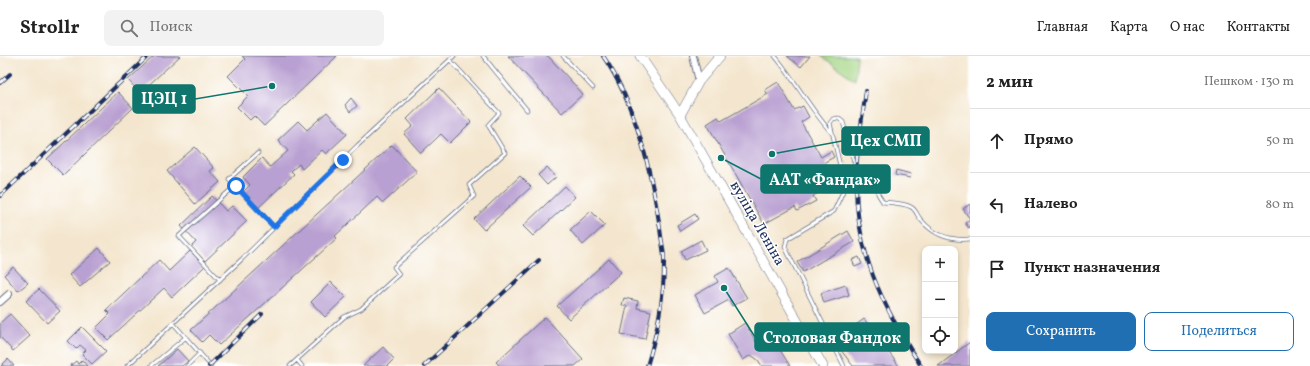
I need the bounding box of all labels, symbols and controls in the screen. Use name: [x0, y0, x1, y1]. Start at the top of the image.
search box: [104, 10, 384, 46]
text: Strollr: [20, 15, 80, 41]
icon: search: [118, 17, 140, 39]
text: Поиск: [150, 17, 192, 38]
text: Главная: [1037, 18, 1088, 37]
text: Карта: [1110, 18, 1148, 37]
text: О нас: [1170, 18, 1205, 37]
text: Контакты: [1227, 18, 1290, 37]
text: 2 мин: [986, 71, 1033, 94]
text: Пешком · 130 m: [1204, 73, 1294, 91]
callout: ЦЭЦ 1: [133, 85, 195, 113]
text: ЦЭЦ 1: [141, 89, 187, 111]
callout: Цех СМП: [842, 127, 929, 155]
icon: ahead: [986, 130, 1008, 152]
text: Прямо: [1024, 130, 1073, 151]
text: Цех СМП: [850, 131, 922, 153]
text: 50 m: [1266, 132, 1294, 150]
route end: [334, 151, 352, 169]
callout: ААТ «Фандак»: [761, 165, 890, 193]
text: ААТ «Фандак»: [769, 170, 881, 192]
route start: [227, 177, 245, 195]
street label: вуліца Леніна: [724, 178, 789, 270]
icon: left: [986, 194, 1008, 216]
text: Налево: [1024, 194, 1078, 215]
text: 80 m: [1265, 196, 1294, 214]
map controls: [922, 246, 958, 354]
button: +: [922, 246, 958, 282]
icon: arrive: [986, 258, 1008, 280]
text: Пункт назначения: [1024, 258, 1160, 279]
button: −: [922, 282, 958, 318]
button: Сохранить: [986, 312, 1136, 351]
button: Поделиться: [1144, 312, 1294, 351]
button: locate: [922, 318, 958, 354]
callout: Столовая Фандок: [755, 323, 909, 351]
text: Столовая Фандок: [763, 328, 901, 350]

